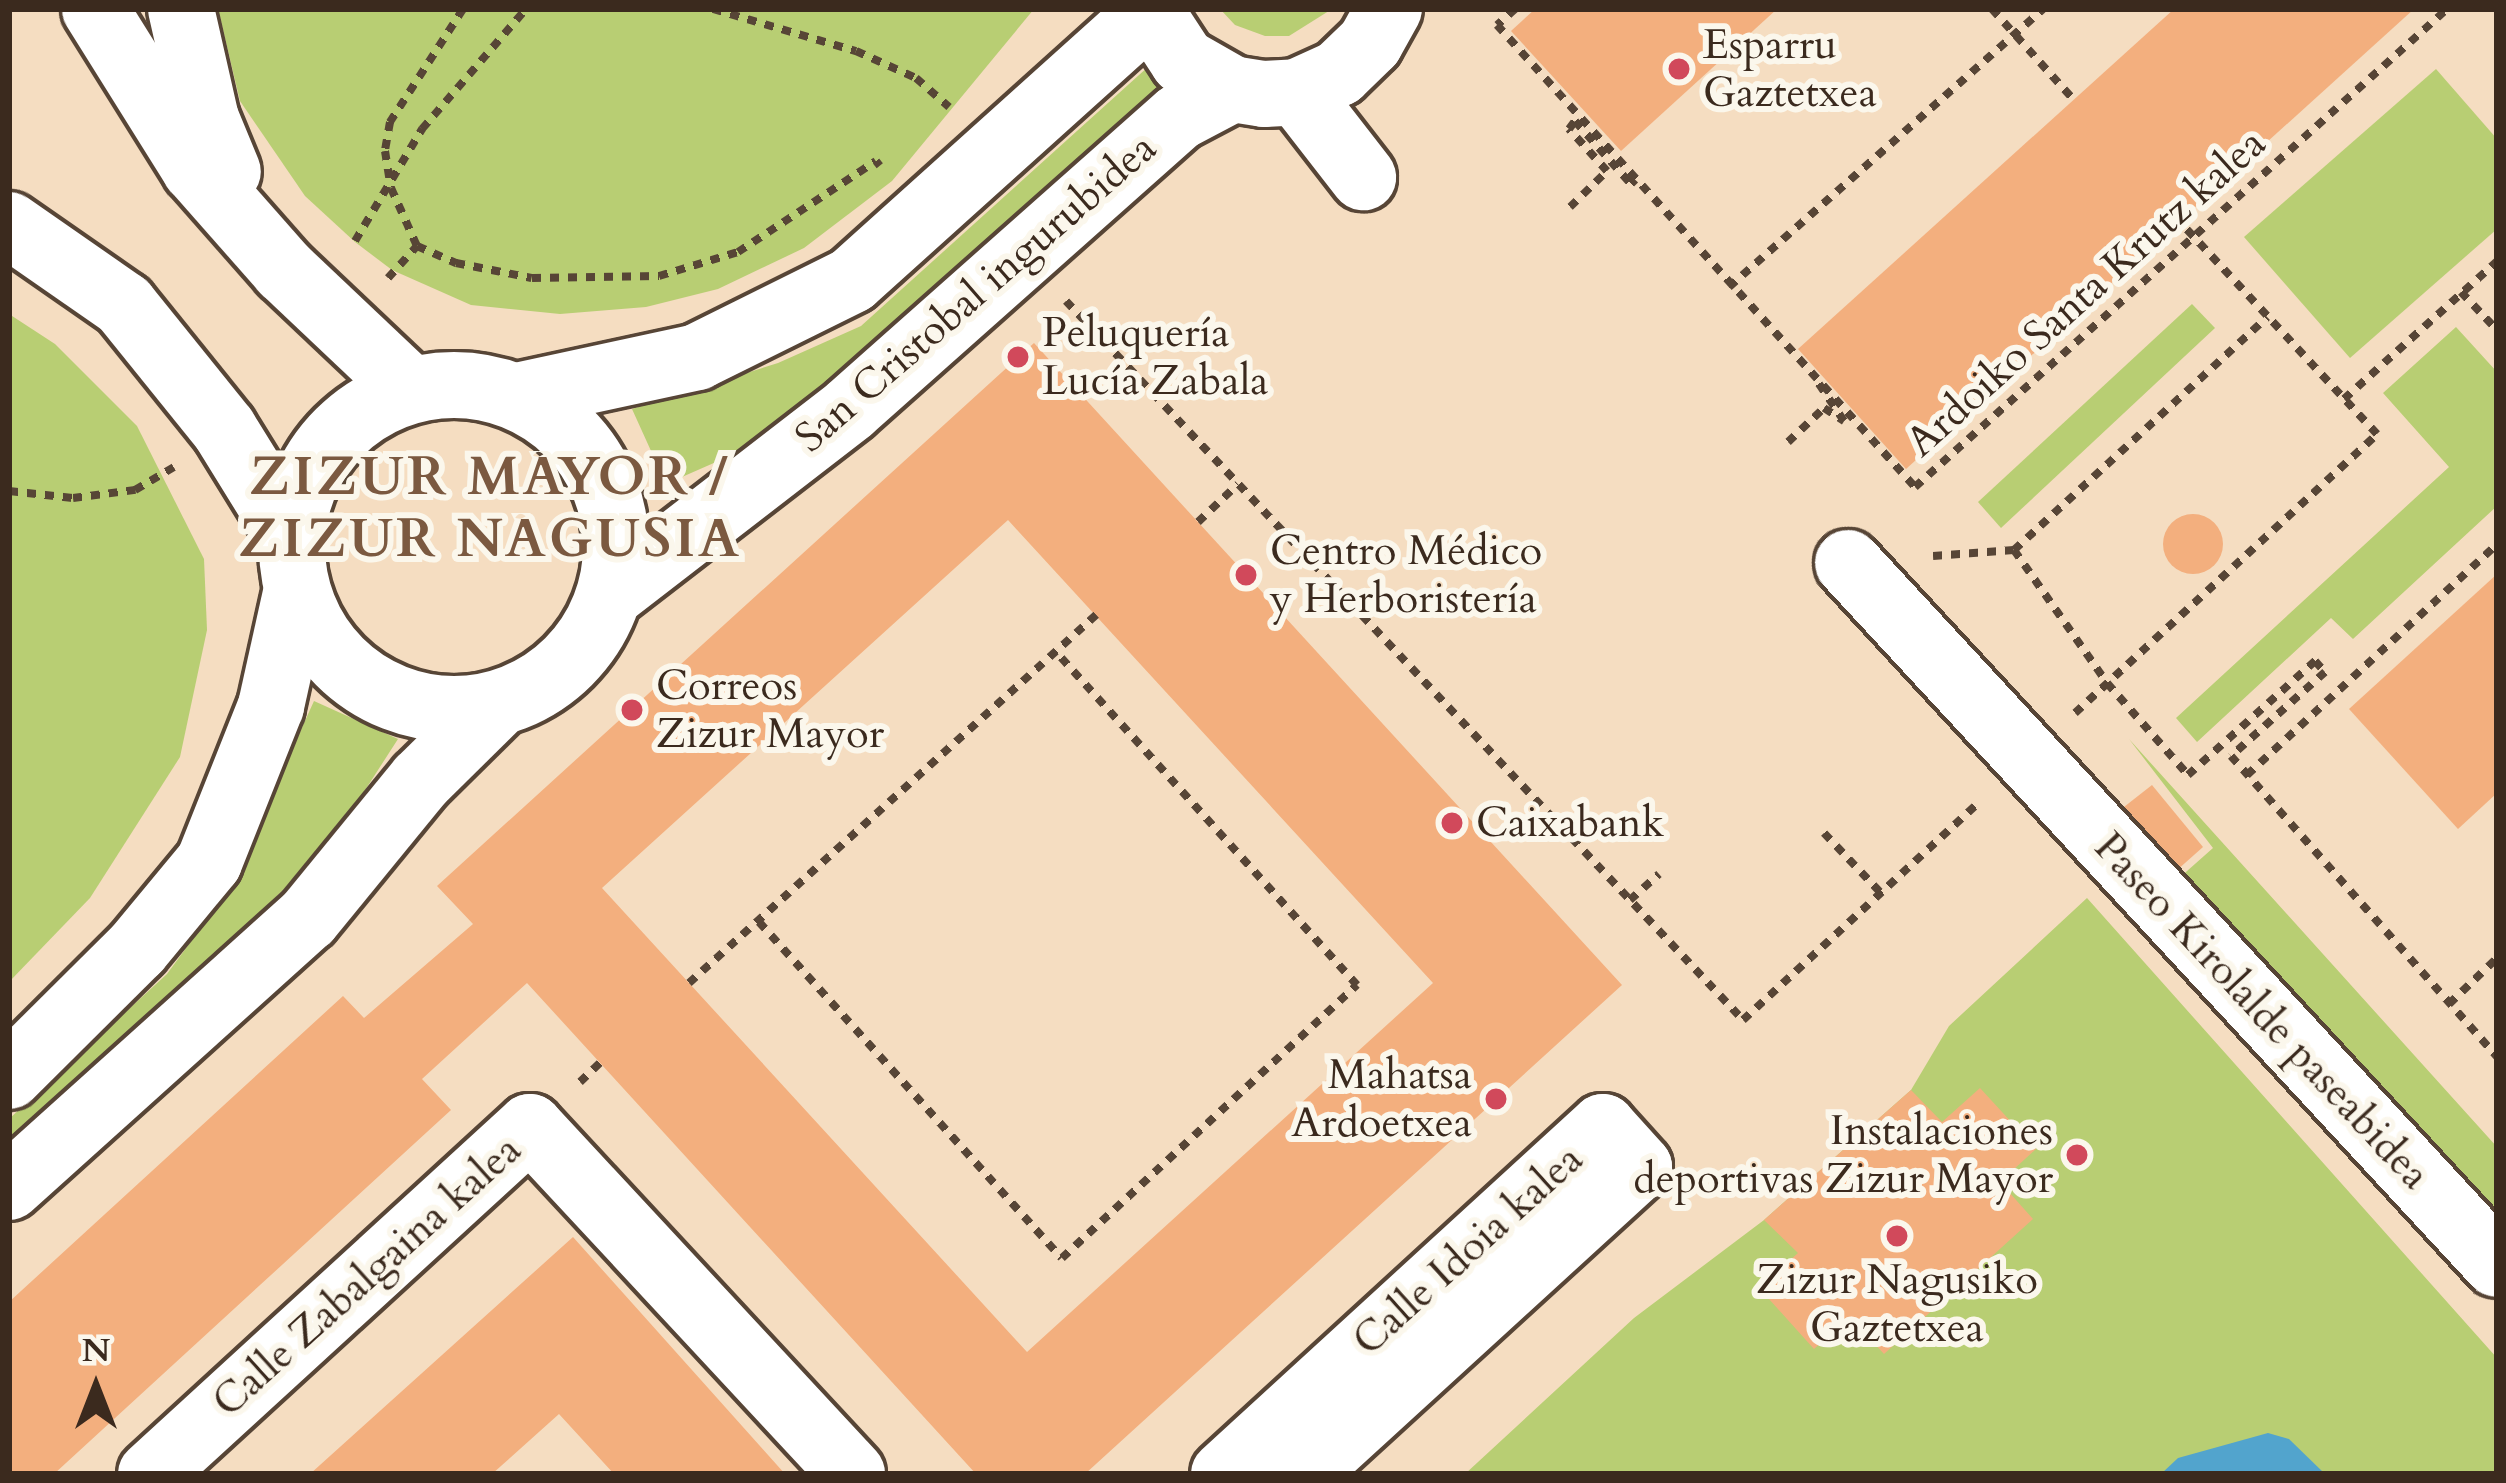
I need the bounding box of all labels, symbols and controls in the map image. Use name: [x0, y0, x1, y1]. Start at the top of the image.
place label: Esparru Gaztetxea: [1703, 20, 1877, 118]
marker: Esparru Gaztetxea: [1666, 56, 1692, 82]
street label: Ardoiko Santa Krutz kalea: [1896, 118, 2276, 468]
street label: San Cristobal ingurubidea: [786, 123, 1166, 463]
place label: Peluquería Lucía Zabala: [1042, 308, 1268, 406]
marker: Peluquería Lucía Zabala: [1005, 344, 1031, 370]
district label: ZIZUR MAYOR / ZIZUR NAGUSIA: [238, 446, 742, 572]
place label: Centro Médico y Herboristería: [1270, 526, 1542, 624]
marker: Centro Médico y Herboristería: [1233, 562, 1259, 588]
place label: Correos Zizur Mayor: [656, 661, 884, 760]
marker: Correos Zizur Mayor: [619, 697, 645, 723]
place label: Caixabank: [1476, 798, 1664, 848]
marker: Caixabank: [1439, 810, 1465, 836]
street label: Paseo Kirolalde paseabidea: [2084, 822, 2440, 1200]
place label: Mahatsa Ardoetxea: [1291, 1050, 1472, 1148]
marker: Mahatsa Ardoetxea: [1483, 1086, 1509, 1112]
place label: Instalaciones deportivas Zizur Mayor: [1633, 1106, 2053, 1204]
street label: Calle Zabalgaina kalea: [203, 1125, 531, 1427]
street label: Calle Idoia kalea: [1343, 1134, 1593, 1366]
marker: Instalaciones deportivas Zizur Mayor: [2064, 1142, 2090, 1168]
marker: Zizur Nagusiko Gaztetxea: [1884, 1223, 1910, 1249]
place label: Zizur Nagusiko Gaztetxea: [1756, 1255, 2038, 1354]
north arrow: [36, 1327, 156, 1447]
text: N: [82, 1328, 110, 1373]

